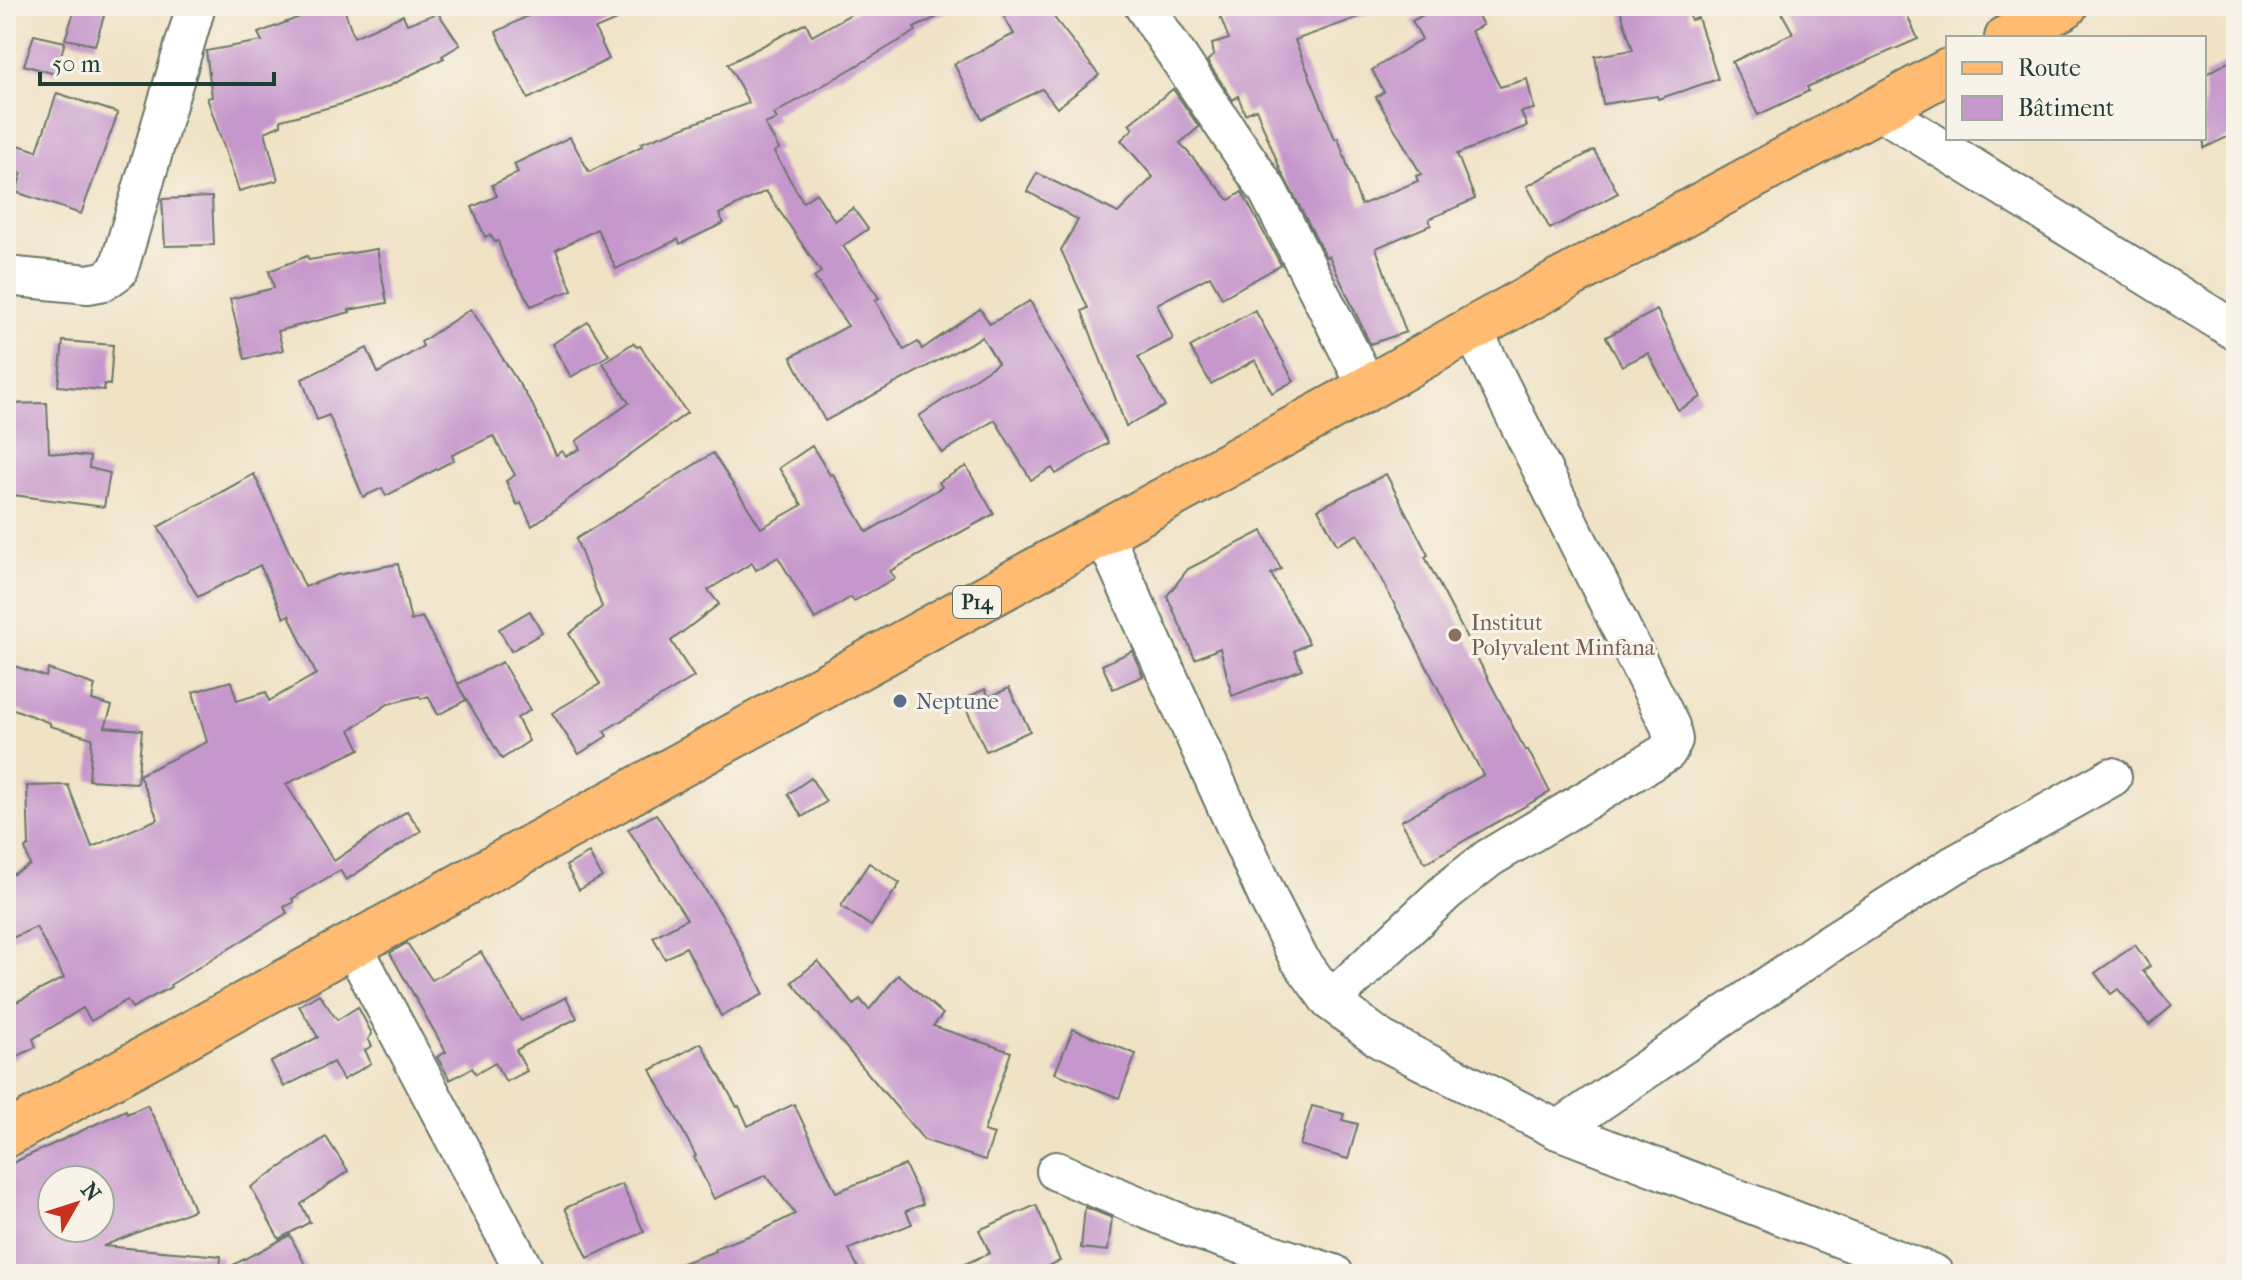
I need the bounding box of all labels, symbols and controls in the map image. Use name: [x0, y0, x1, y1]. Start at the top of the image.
scale bar: [40, 36, 274, 86]
legend: [1946, 36, 2206, 140]
text: 50 m: [52, 50, 101, 78]
text: Route: [2018, 54, 2081, 82]
text: Bâtiment: [2018, 94, 2115, 122]
road number: P14: [953, 586, 1001, 618]
place label: Institut Polyvalent Minfana: [1471, 610, 1656, 661]
marker: Institut Polyvalent Minfana: [1446, 626, 1464, 644]
place label: Neptune: [916, 689, 999, 715]
marker: Neptune: [891, 692, 909, 710]
north arrow: [36, 1164, 116, 1244]
text: N: [75, 1177, 106, 1207]

